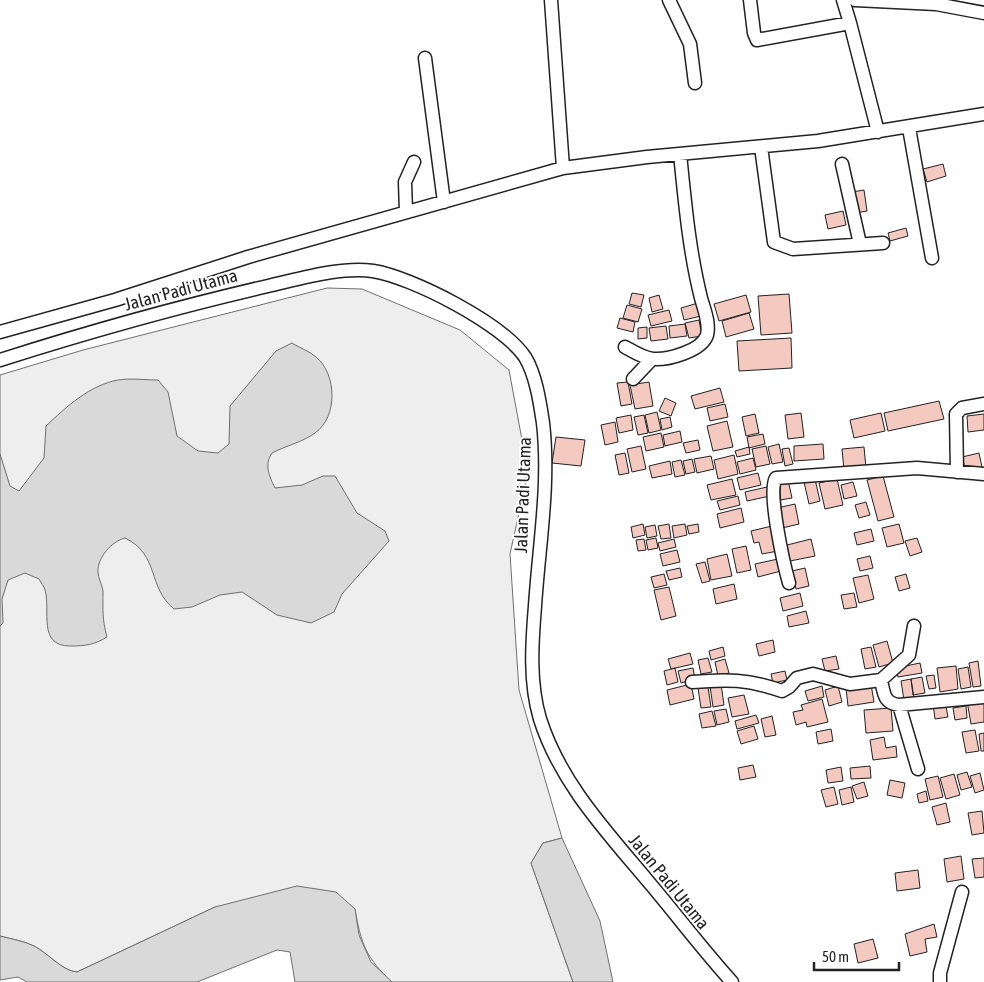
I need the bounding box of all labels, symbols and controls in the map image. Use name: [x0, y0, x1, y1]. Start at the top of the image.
street label: Jalan Padi Utama: [122, 264, 240, 315]
street label: Jalan Padi Utama: [510, 437, 535, 553]
street label: Jalan Padi Utama: [625, 830, 714, 933]
scale bar: [814, 940, 899, 972]
text: 50 m: [822, 948, 849, 965]

